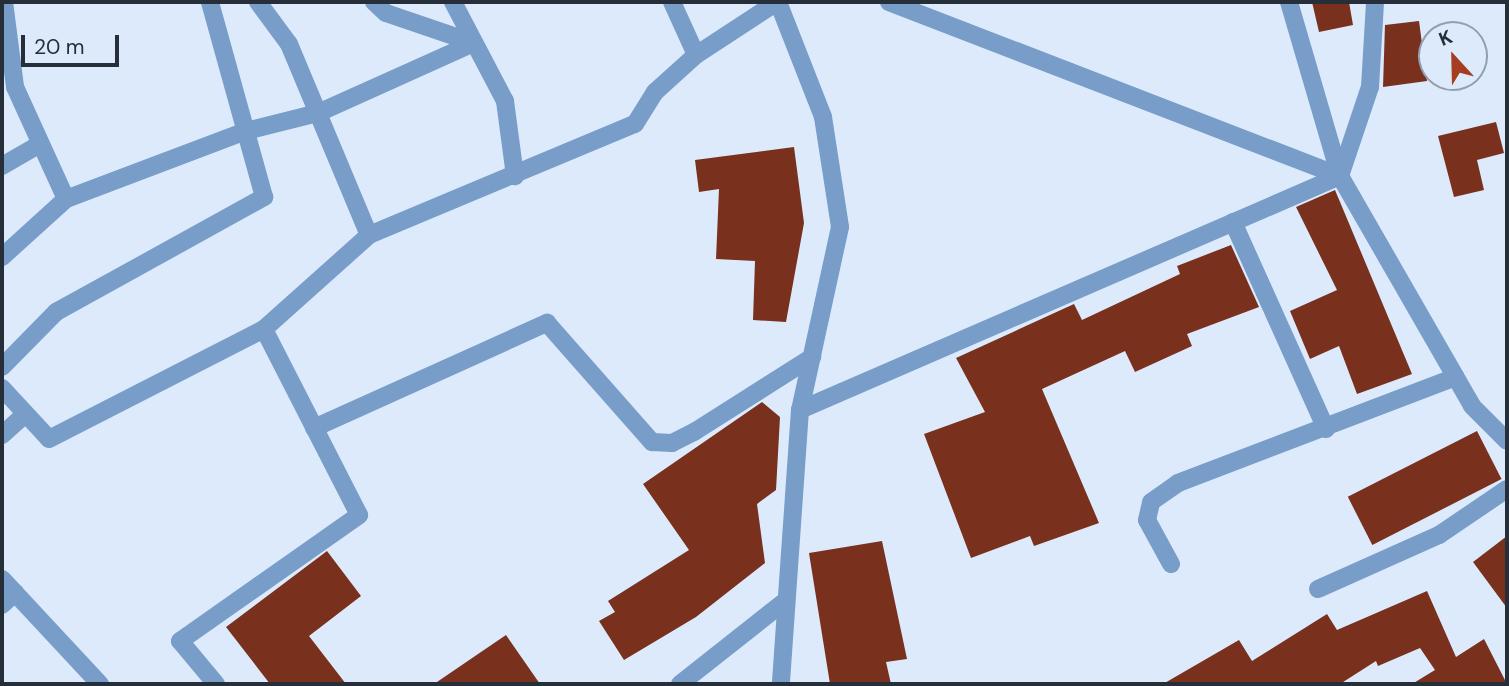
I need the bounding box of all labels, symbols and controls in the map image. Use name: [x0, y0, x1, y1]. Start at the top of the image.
scale bar: [24, 21, 122, 65]
north arrow: [1418, 21, 1488, 91]
text: K: [1435, 24, 1456, 52]
text: 20 m: [34, 33, 85, 61]

